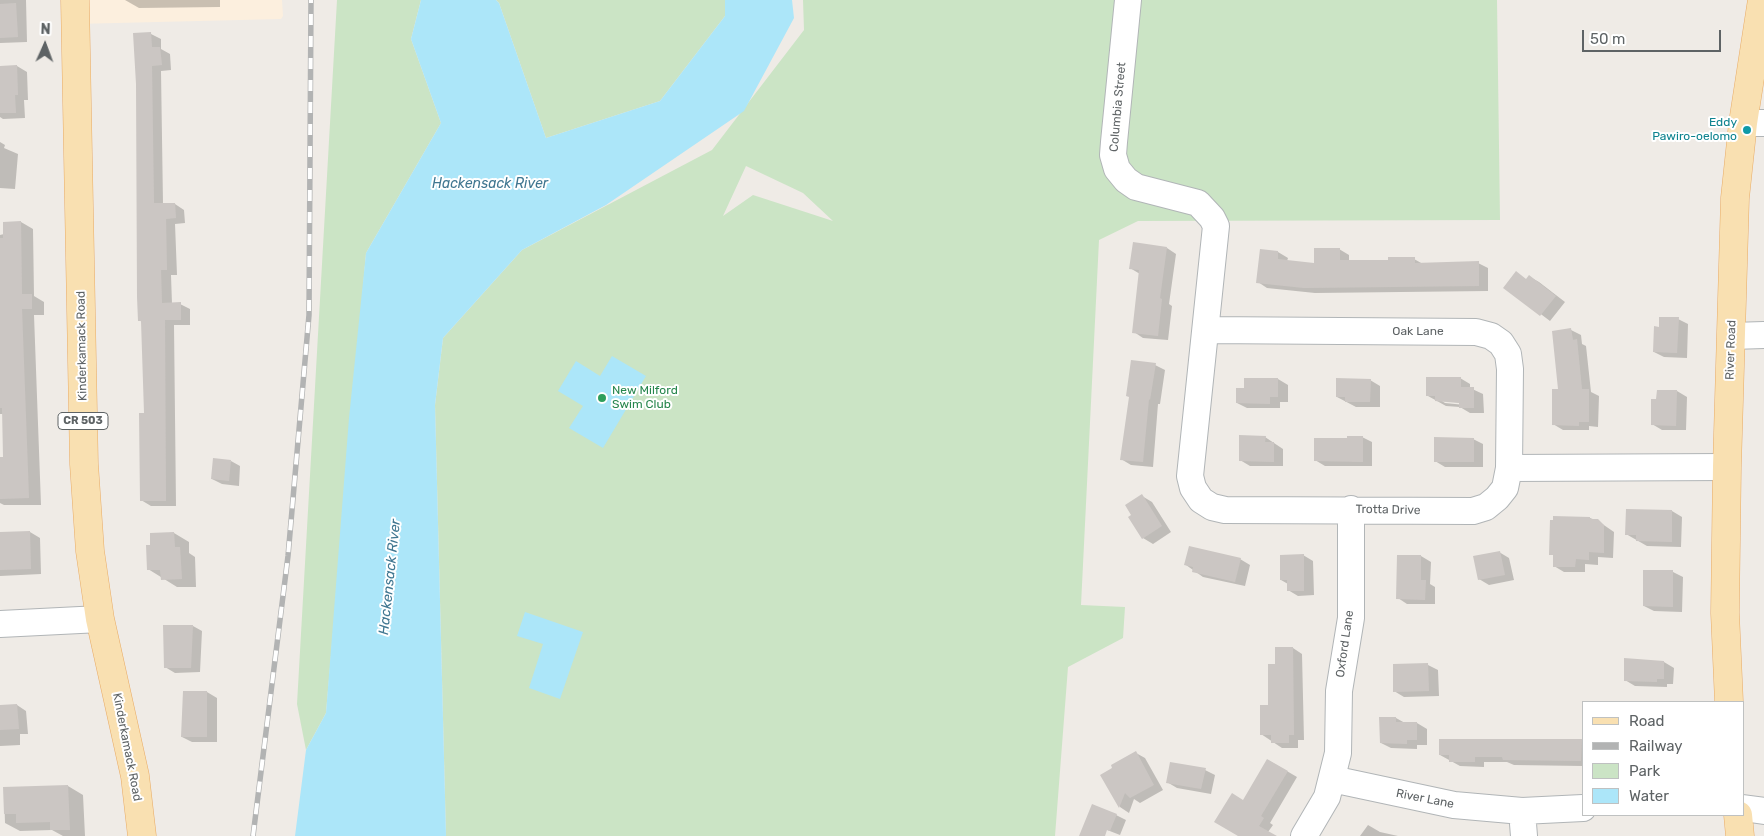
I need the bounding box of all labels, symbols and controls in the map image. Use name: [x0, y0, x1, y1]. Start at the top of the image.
north arrow: [20, 20, 70, 70]
scale bar: [1584, 20, 1723, 52]
text: N: [40, 21, 51, 38]
text: 50 m: [1590, 30, 1625, 48]
street label: Columbia Street: [1107, 62, 1129, 152]
place label: Eddy Pawiro-oelomo: [1652, 116, 1737, 144]
marker: Eddy Pawiro-oelomo: [1741, 124, 1753, 136]
water label: Hackensack River: [432, 176, 548, 192]
street label: Kinderkamack Road: [74, 291, 90, 401]
street label: River Road: [1723, 320, 1739, 380]
street label: Oak Lane: [1392, 325, 1444, 339]
place label: New Milford Swim Club: [612, 384, 678, 412]
marker: New Milford Swim Club: [596, 392, 608, 404]
road number: CR 503: [58, 412, 108, 430]
street label: Trotta Drive: [1355, 502, 1421, 518]
water label: Hackensack River: [376, 518, 404, 636]
street label: Oxford Lane: [1333, 609, 1357, 679]
street label: Kinderkamack Road: [109, 692, 145, 802]
legend: [1582, 701, 1744, 816]
text: Road: [1629, 712, 1665, 730]
text: Railway: [1629, 737, 1683, 755]
text: Park: [1629, 762, 1660, 780]
street label: River Lane: [1395, 786, 1455, 812]
text: Water: [1629, 787, 1669, 805]

